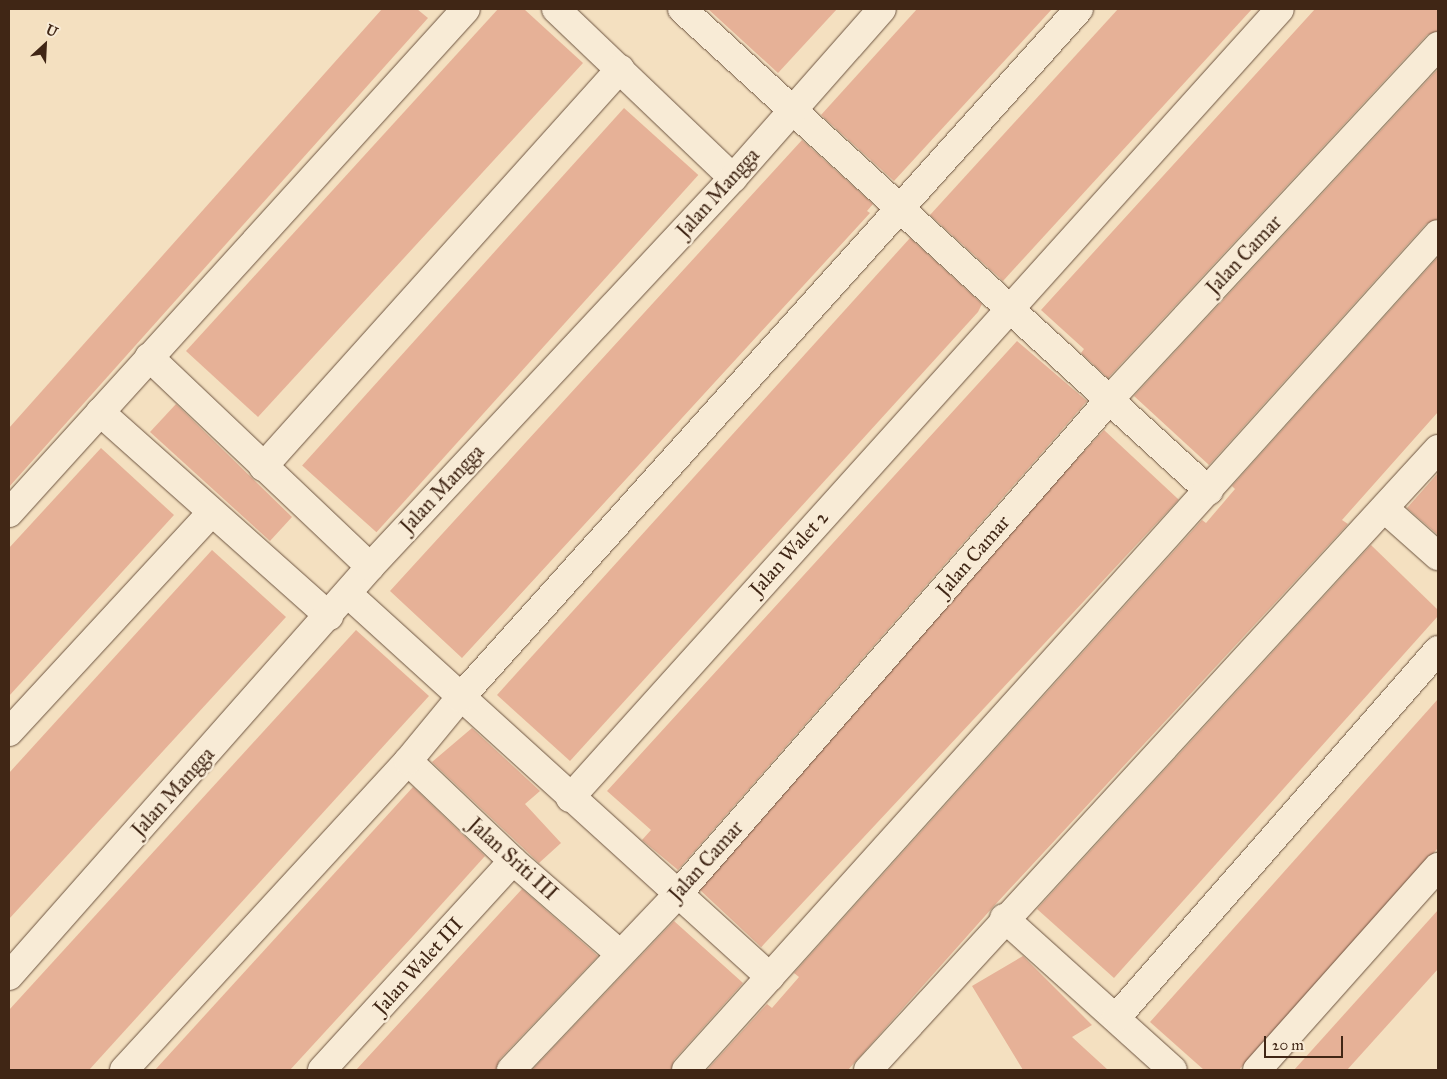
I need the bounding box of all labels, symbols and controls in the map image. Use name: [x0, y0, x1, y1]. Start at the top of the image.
north arrow: [20, 20, 70, 70]
text: U: [43, 21, 60, 41]
street label: Jalan Mangga: [672, 143, 764, 243]
street label: Jalan Camar: [1201, 210, 1287, 300]
street label: Jalan Mangga: [395, 440, 489, 538]
street label: Jalan Walet 2: [744, 505, 834, 601]
street label: Jalan Camar: [931, 510, 1015, 602]
street label: Jalan Mangga: [127, 742, 219, 842]
street label: Jalan Sriti III: [463, 813, 563, 905]
street label: Jalan Camar: [664, 816, 748, 906]
street label: Jalan Walet III: [368, 913, 468, 1019]
scale bar: [1267, 1026, 1346, 1058]
text: 20 m: [1272, 1036, 1304, 1054]

